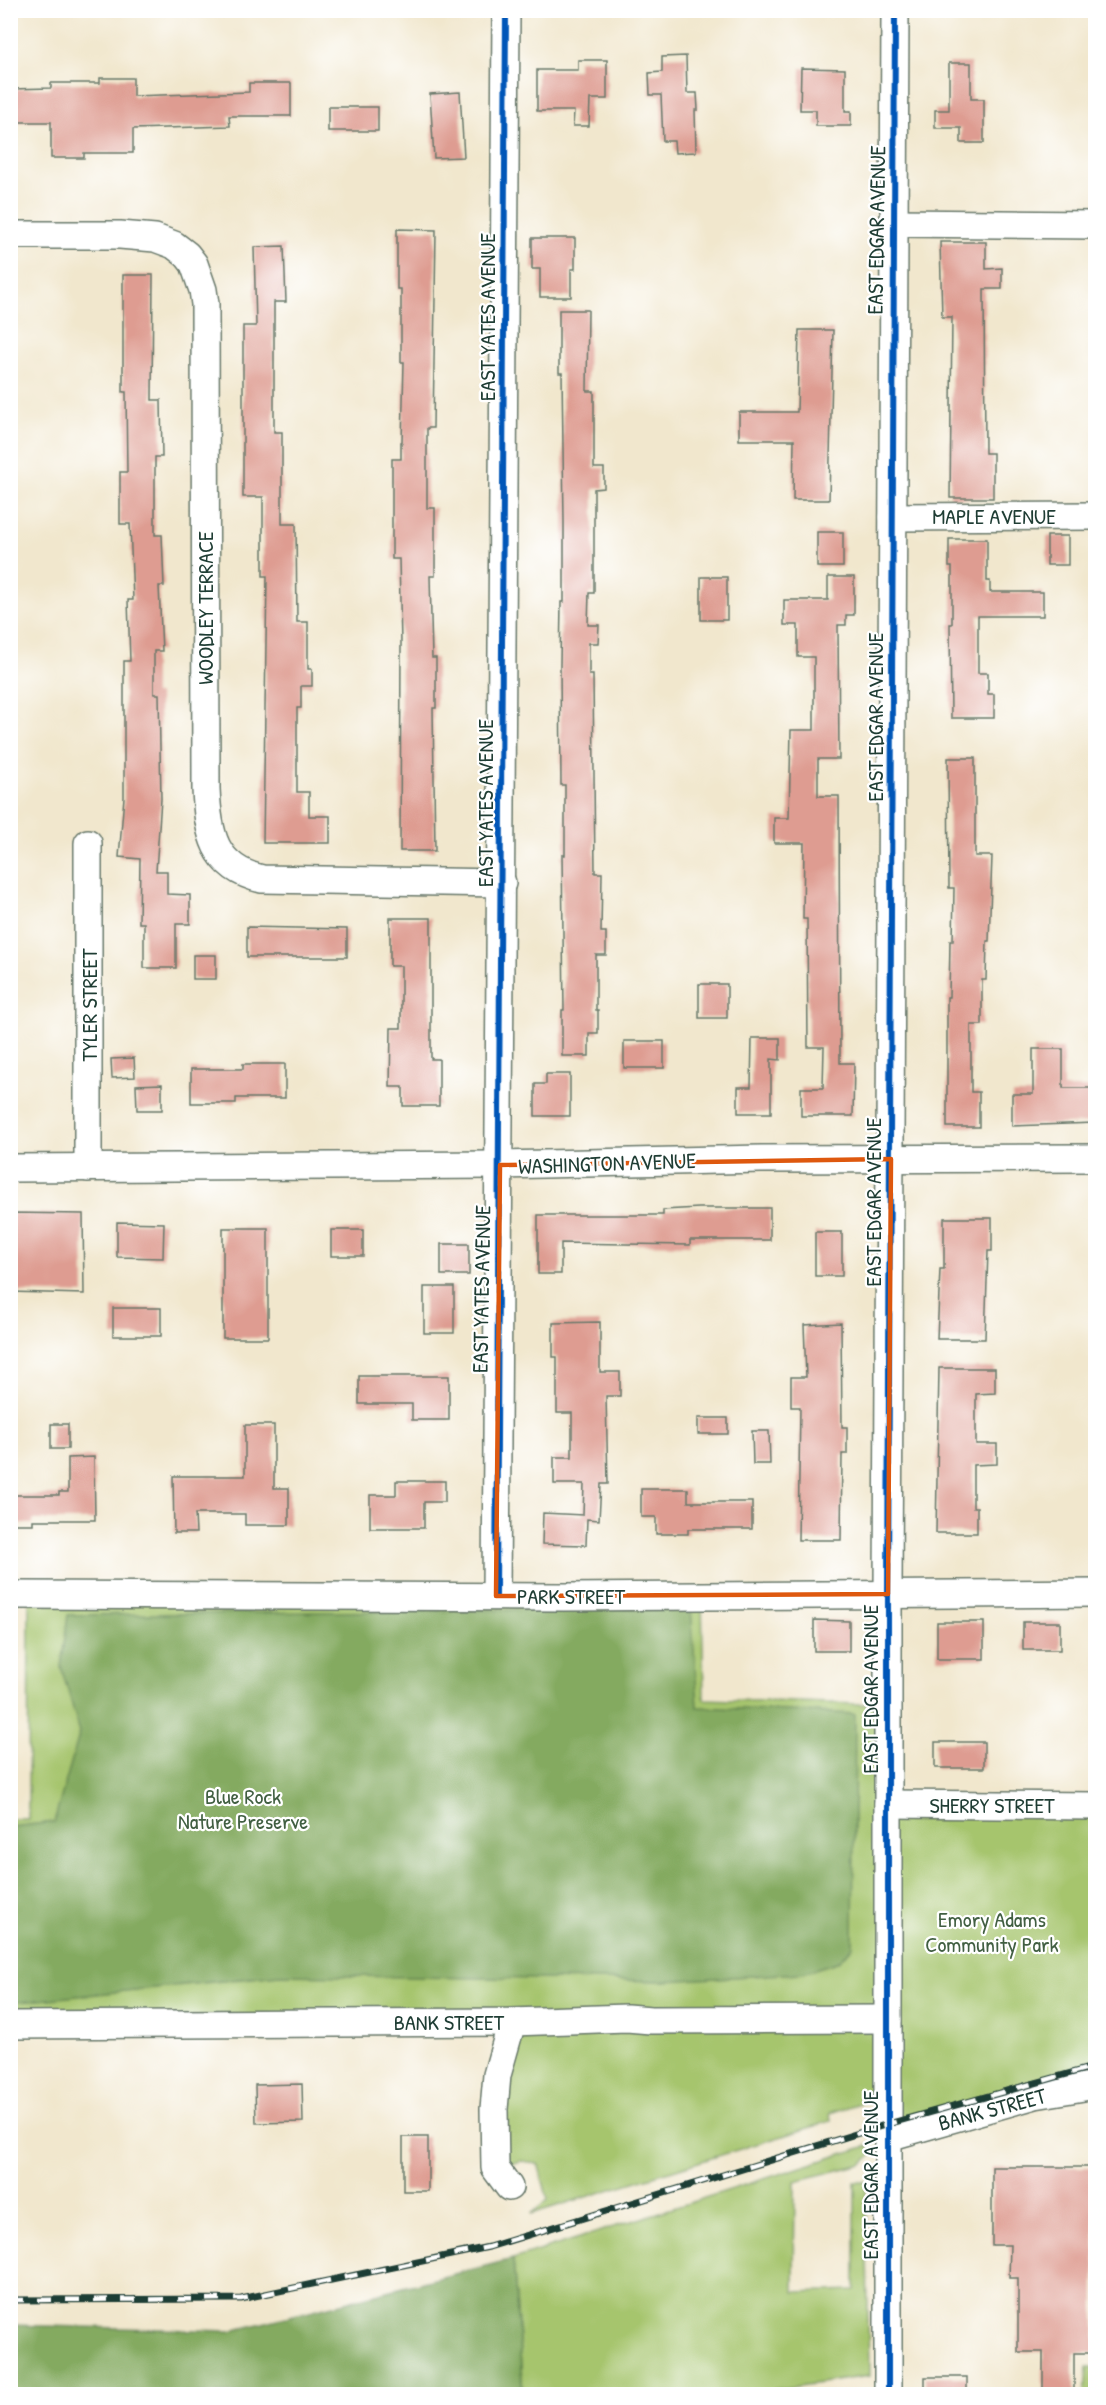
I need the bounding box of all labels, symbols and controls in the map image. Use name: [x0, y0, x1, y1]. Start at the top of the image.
street label: EAST EDGAR AVENUE: [860, 145, 892, 315]
street label: EAST YATES AVENUE: [472, 233, 502, 401]
street label: MAPLE AVENUE: [932, 501, 1056, 531]
street label: WOODLEY TERRACE: [190, 531, 220, 685]
street label: EAST EDGAR AVENUE: [860, 632, 890, 801]
street label: EAST YATES AVENUE: [470, 719, 500, 887]
street label: TYLER STREET: [74, 948, 104, 1062]
street label: EAST EDGAR AVENUE: [858, 1117, 888, 1286]
street label: WASHINGTON AVENUE: [518, 1145, 697, 1181]
street label: EAST YATES AVENUE: [465, 1205, 497, 1373]
street label: PARK STREET: [517, 1581, 626, 1611]
street label: EAST EDGAR AVENUE: [855, 1604, 885, 1773]
park label: Blue Rock Nature Preserve: [178, 1781, 308, 1836]
street label: SHERRY STREET: [929, 1790, 1055, 1820]
park label: Emory Adams Community Park: [925, 1904, 1059, 1959]
street label: BANK STREET: [394, 2007, 505, 2037]
street label: BANK STREET: [935, 2080, 1050, 2138]
street label: EAST EDGAR AVENUE: [855, 2090, 885, 2259]

